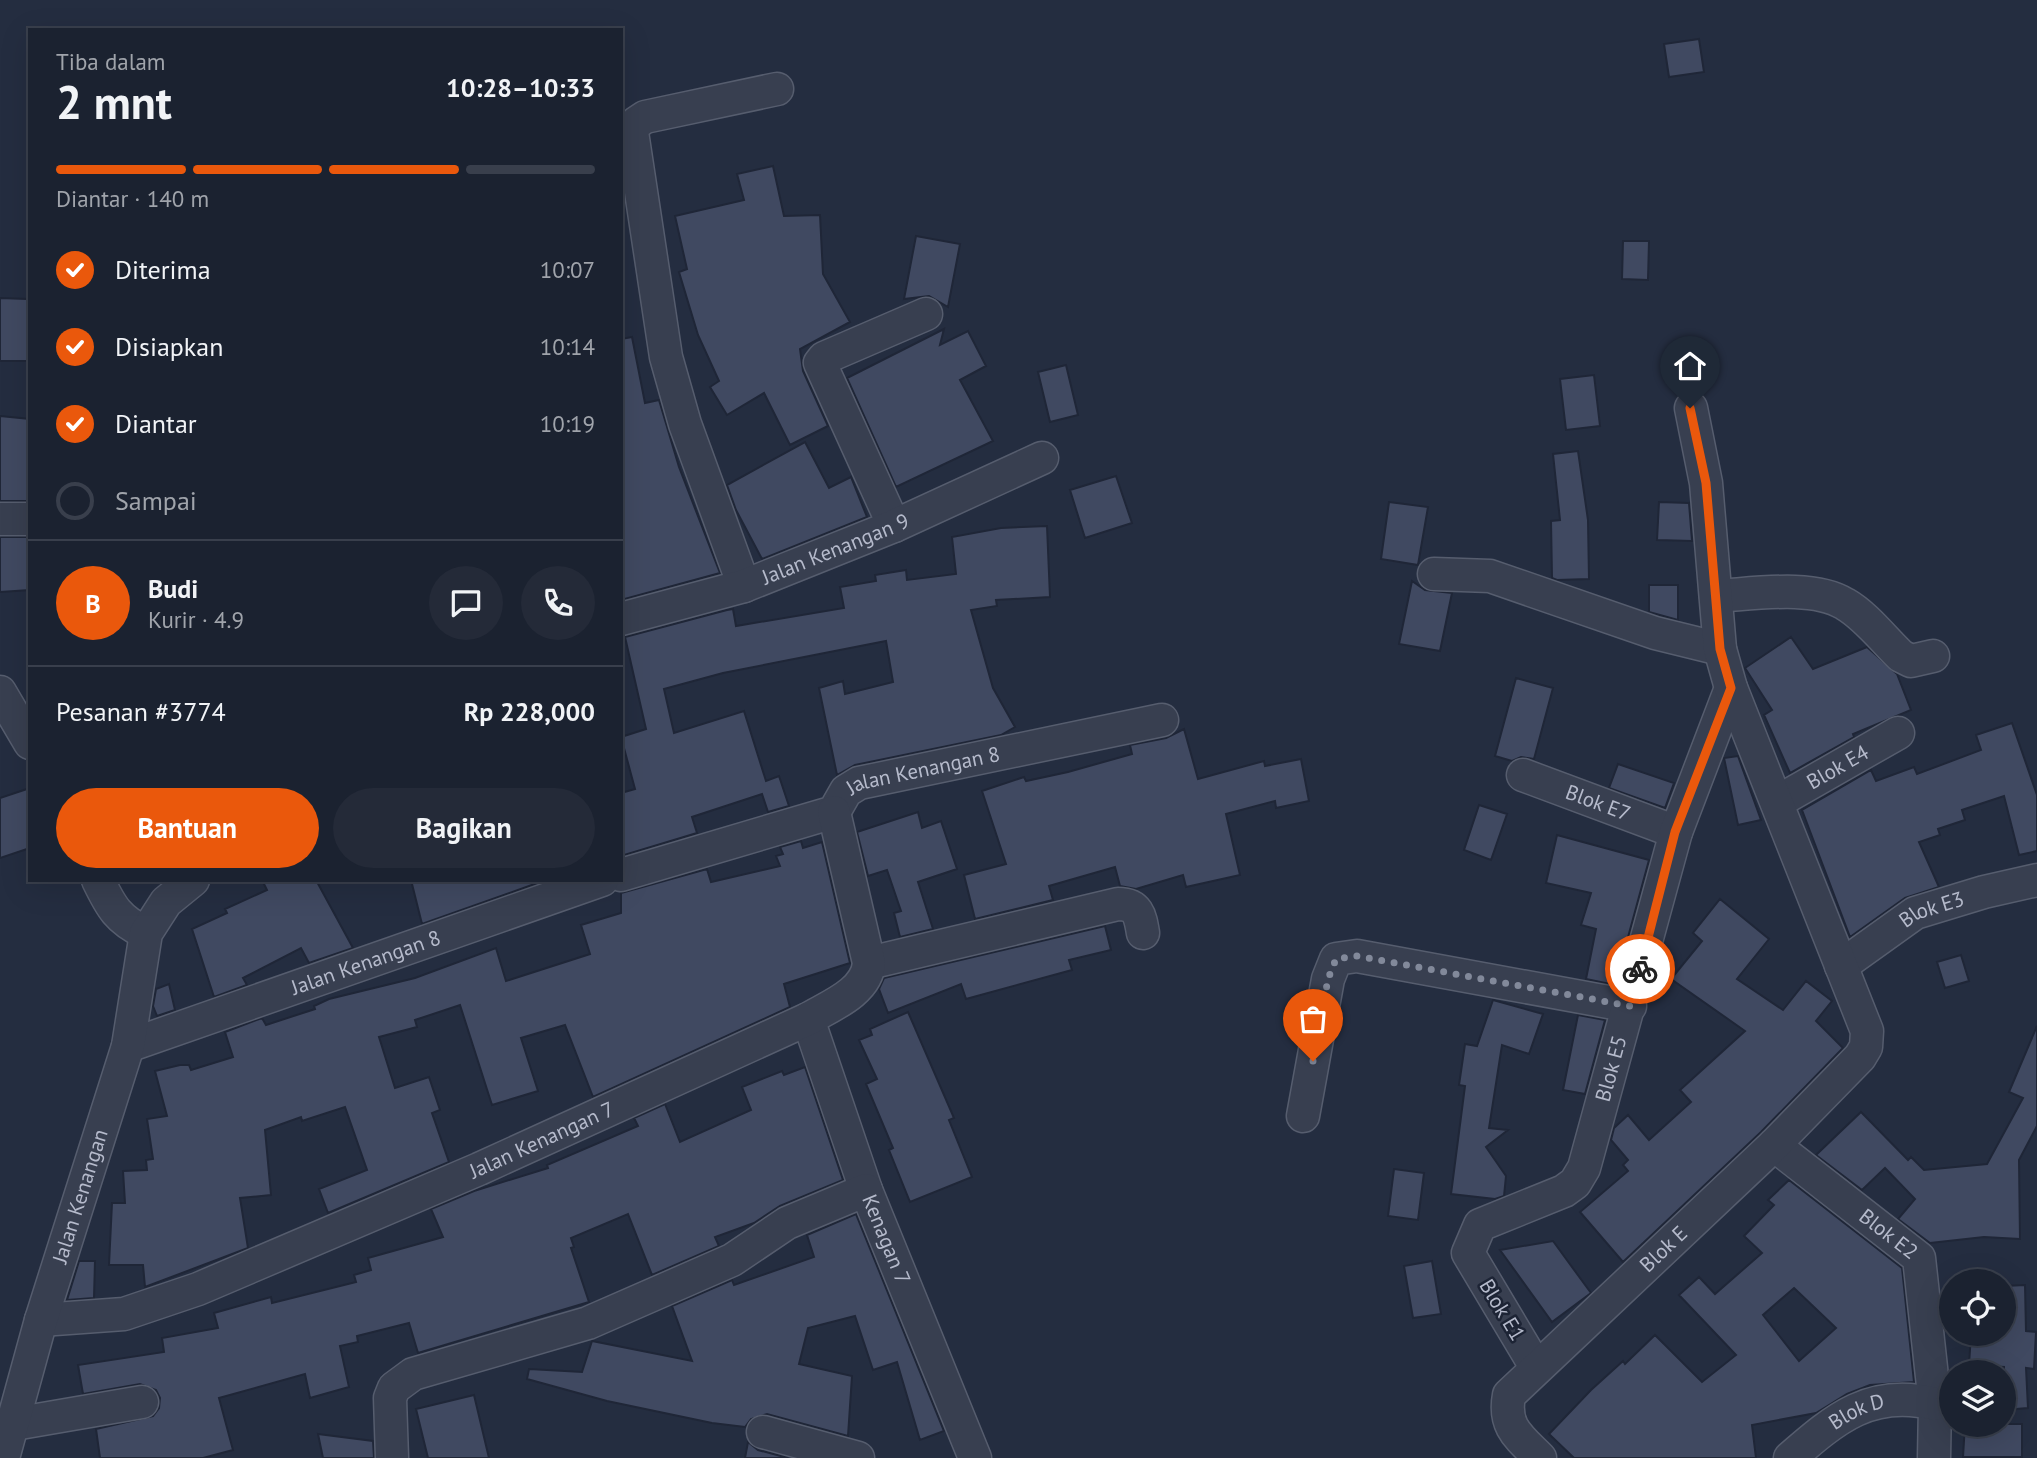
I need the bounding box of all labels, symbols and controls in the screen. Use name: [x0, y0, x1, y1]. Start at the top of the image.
text: Tiba dalam: [56, 47, 165, 76]
text: 10:28–10:33: [446, 71, 595, 104]
text: 2 mnt: [56, 72, 172, 132]
text: Diantar · 140 m: [56, 184, 209, 213]
icon: check: [56, 251, 94, 289]
text: Diterima: [115, 253, 211, 286]
text: 10:07: [540, 255, 595, 284]
icon: check: [56, 328, 94, 366]
text: Disiapkan: [115, 330, 223, 363]
text: 10:14: [540, 332, 595, 361]
pin: [1660, 336, 1720, 408]
icon: home: [1671, 347, 1709, 385]
icon: check: [56, 405, 94, 443]
text: Diantar: [115, 407, 197, 440]
text: 10:19: [540, 409, 595, 438]
text: Sampai: [115, 484, 197, 517]
street label: Jalan Kenangan 9: [757, 507, 913, 591]
button: chat: [429, 566, 503, 640]
button: phone: [521, 566, 595, 640]
text: Budi: [148, 572, 198, 605]
text: B: [85, 587, 101, 620]
text: Kurir · 4.9: [148, 605, 244, 634]
text: Pesanan #3774: [56, 695, 226, 728]
text: Rp 228,000: [464, 695, 595, 728]
street label: Blok E4: [1802, 738, 1874, 795]
street label: Jalan Kenangan 8: [840, 740, 1002, 801]
street label: Blok E7: [1562, 778, 1634, 827]
button: Bantuan: [56, 788, 319, 868]
button: Bagikan: [333, 788, 595, 868]
street label: Blok E3: [1893, 885, 1967, 933]
street label: Jalan Kenangan 8: [286, 924, 444, 1001]
courier: [1605, 934, 1675, 1004]
icon: bike: [1621, 950, 1659, 988]
pin: [1283, 989, 1343, 1061]
icon: bag: [1294, 1000, 1332, 1038]
street label: Blok E5: [1589, 1032, 1633, 1105]
street label: Jalan Kenangan 7: [464, 1095, 618, 1185]
street label: Jalan Kenangan: [46, 1126, 114, 1268]
street label: Kenagan 7: [856, 1190, 917, 1288]
street label: Blok E2: [1854, 1202, 1924, 1265]
street label: Blok E: [1634, 1220, 1693, 1278]
map controls: [1939, 1269, 2016, 1437]
button: locate: [1939, 1269, 2016, 1346]
street label: Blok E1: [1474, 1274, 1531, 1346]
button: layers: [1939, 1360, 2016, 1437]
street label: Blok D: [1823, 1387, 1887, 1435]

